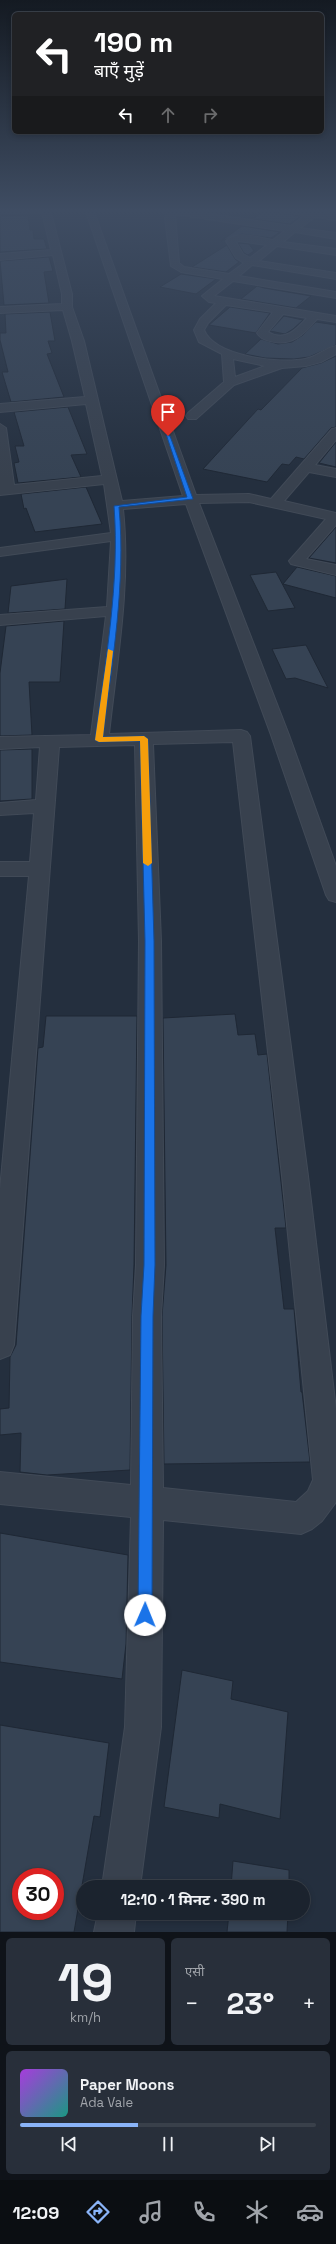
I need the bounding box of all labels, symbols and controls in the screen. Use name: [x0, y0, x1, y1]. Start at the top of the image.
text: 190 m: [94, 24, 173, 60]
icon: left: [28, 28, 80, 80]
text: बाएँ मुड़ें: [94, 59, 144, 82]
icon: left: [115, 104, 137, 126]
icon: ahead: [157, 104, 179, 126]
icon: right: [199, 104, 221, 126]
pin: [151, 395, 185, 436]
icon: arrive: [157, 401, 179, 423]
position arrow: [124, 1594, 166, 1636]
speed limit sign: 30: [12, 1868, 64, 1920]
text: 12:10 · 1 मिनट · 390 m: [120, 1890, 266, 1909]
text: 19: [58, 1950, 113, 2016]
text: एसी: [185, 1963, 204, 1980]
text: 23°: [227, 1984, 274, 2023]
text: −: [185, 1989, 199, 2017]
text: +: [302, 1989, 316, 2017]
text: km/h: [70, 2009, 101, 2026]
text: Paper Moons: [80, 2075, 174, 2094]
text: Ada Vale: [80, 2094, 133, 2111]
icon: previous: [58, 2133, 80, 2155]
icon: pause: [157, 2133, 179, 2155]
icon: next: [256, 2133, 278, 2155]
icon: directions: [84, 2198, 112, 2226]
icon: music: [137, 2198, 165, 2226]
icon: phone: [190, 2198, 218, 2226]
icon: climate: [243, 2198, 271, 2226]
icon: car: [296, 2198, 324, 2226]
text: 12:09: [12, 2201, 59, 2224]

